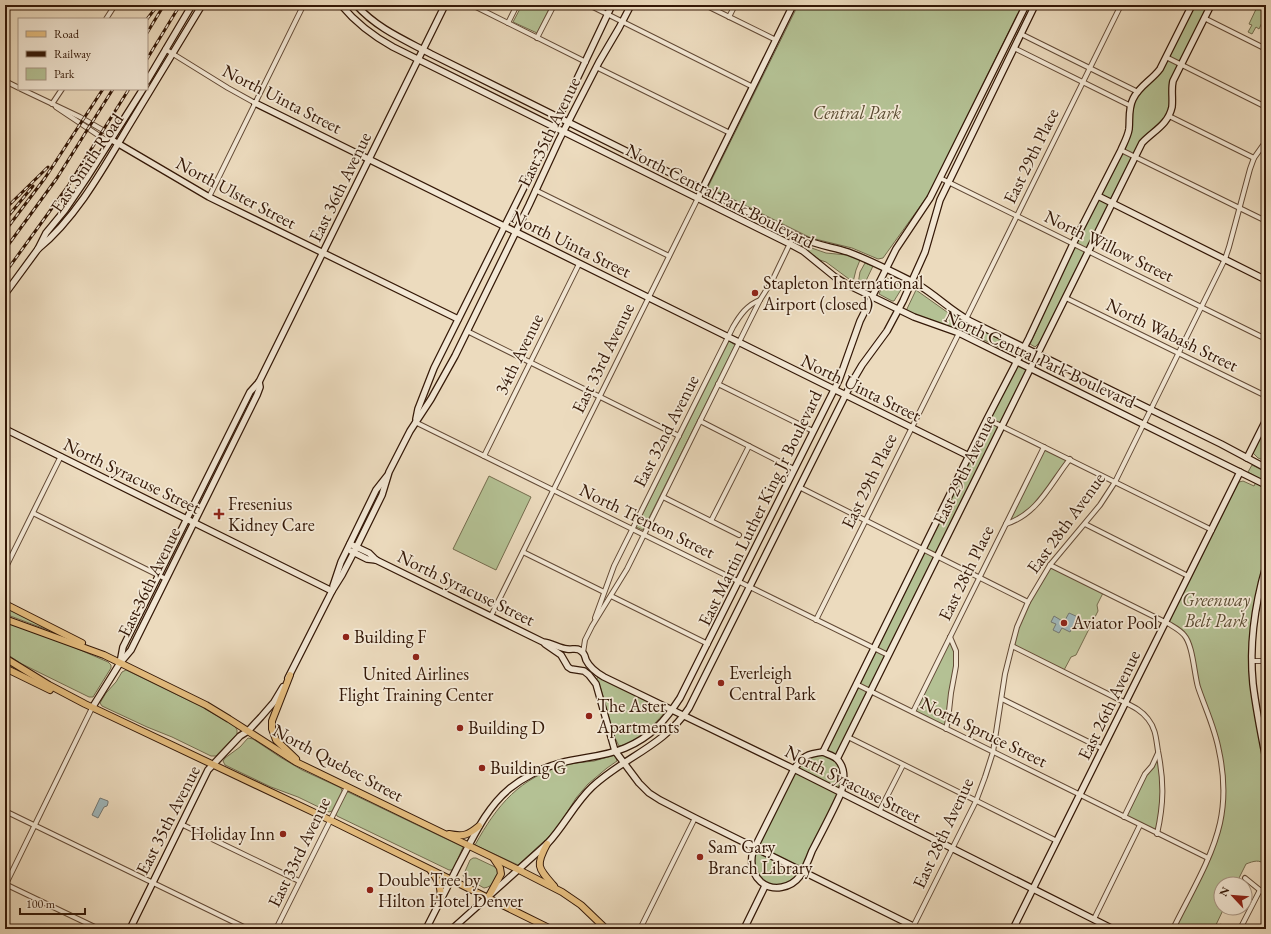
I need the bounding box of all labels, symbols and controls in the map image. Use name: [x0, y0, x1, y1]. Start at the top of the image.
legend: [18, 18, 148, 90]
text: Road: [54, 26, 80, 42]
text: Railway: [54, 46, 92, 62]
street label: North Uinta Street: [219, 59, 346, 139]
text: Park: [54, 66, 75, 82]
street label: East 35th Avenue: [512, 73, 585, 190]
park label: Central Park: [813, 101, 901, 124]
street label: East 29th Place: [998, 104, 1064, 207]
street label: East Smith Road: [45, 108, 129, 217]
street label: East 36th Avenue: [303, 128, 376, 245]
street label: North Central Park Boulevard: [622, 138, 819, 253]
street label: North Ulster Street: [172, 151, 301, 234]
street label: North Willow Street: [1041, 204, 1178, 287]
street label: North Uinta Street: [507, 205, 635, 283]
place label: Stapleton International Airport (closed): [762, 271, 923, 315]
marker: Stapleton International Airport (closed): [750, 288, 760, 298]
street label: North Wabash Street: [1103, 293, 1242, 377]
street label: East 33rd Avenue: [566, 299, 639, 417]
street label: North Central Park Boulevard: [941, 304, 1140, 413]
street label: 34th Avenue: [489, 309, 548, 398]
street label: North Uinta Street: [797, 349, 925, 427]
street label: East 32nd Avenue: [627, 371, 704, 491]
street label: East Martin Luther King Jr Boulevard: [692, 385, 827, 629]
street label: East 29th Avenue: [927, 411, 1000, 528]
street label: East 29th Place: [836, 429, 902, 532]
street label: North Syracuse Street: [60, 432, 205, 519]
street label: East 28th Avenue: [1021, 468, 1110, 578]
street label: North Trenton Street: [576, 478, 719, 563]
place label: Fresenius Kidney Care: [228, 492, 315, 536]
marker: Fresenius Kidney Care: [213, 508, 225, 520]
street label: East 28th Place: [933, 521, 999, 624]
street label: East 36th Avenue: [112, 523, 185, 640]
street label: North Syracuse Street: [394, 544, 539, 631]
park label: Greenway Belt Park: [1182, 588, 1251, 632]
place label: Aviator Pool: [1071, 611, 1158, 634]
marker: Aviator Pool: [1059, 618, 1069, 628]
place label: Building F: [354, 625, 426, 648]
marker: Building F: [341, 632, 351, 642]
street label: East 26th Avenue: [1072, 646, 1145, 763]
marker: United Airlines Flight Training Center: [411, 652, 421, 662]
place label: Everleigh Central Park: [729, 661, 816, 705]
place label: United Airlines Flight Training Center: [339, 662, 494, 706]
marker: Everleigh Central Park: [716, 678, 726, 688]
street label: North Spruce Street: [917, 691, 1052, 772]
place label: The Aster Apartments: [596, 694, 679, 738]
marker: The Aster Apartments: [584, 711, 594, 721]
place label: Building D: [468, 716, 545, 739]
street label: North Quebec Street: [269, 718, 408, 807]
marker: Building D: [455, 723, 465, 733]
street label: North Syracuse Street: [781, 739, 926, 828]
place label: Building G: [490, 756, 566, 779]
street label: East 35th Avenue: [130, 761, 205, 878]
marker: Building G: [477, 763, 487, 773]
street label: East 28th Avenue: [907, 774, 978, 892]
street label: East 33rd Avenue: [262, 793, 335, 911]
place label: Holiday Inn: [190, 822, 275, 845]
marker: Holiday Inn: [278, 829, 288, 839]
place label: Sam Gary Branch Library: [708, 835, 813, 879]
marker: Sam Gary Branch Library: [695, 852, 705, 862]
place label: DoubleTree by Hilton Hotel Denver: [378, 868, 523, 912]
north arrow: [1213, 876, 1253, 916]
text: N: [1216, 884, 1232, 899]
marker: DoubleTree by Hilton Hotel Denver: [365, 885, 375, 895]
scale bar: [20, 890, 85, 916]
text: 100 m: [26, 896, 56, 912]

